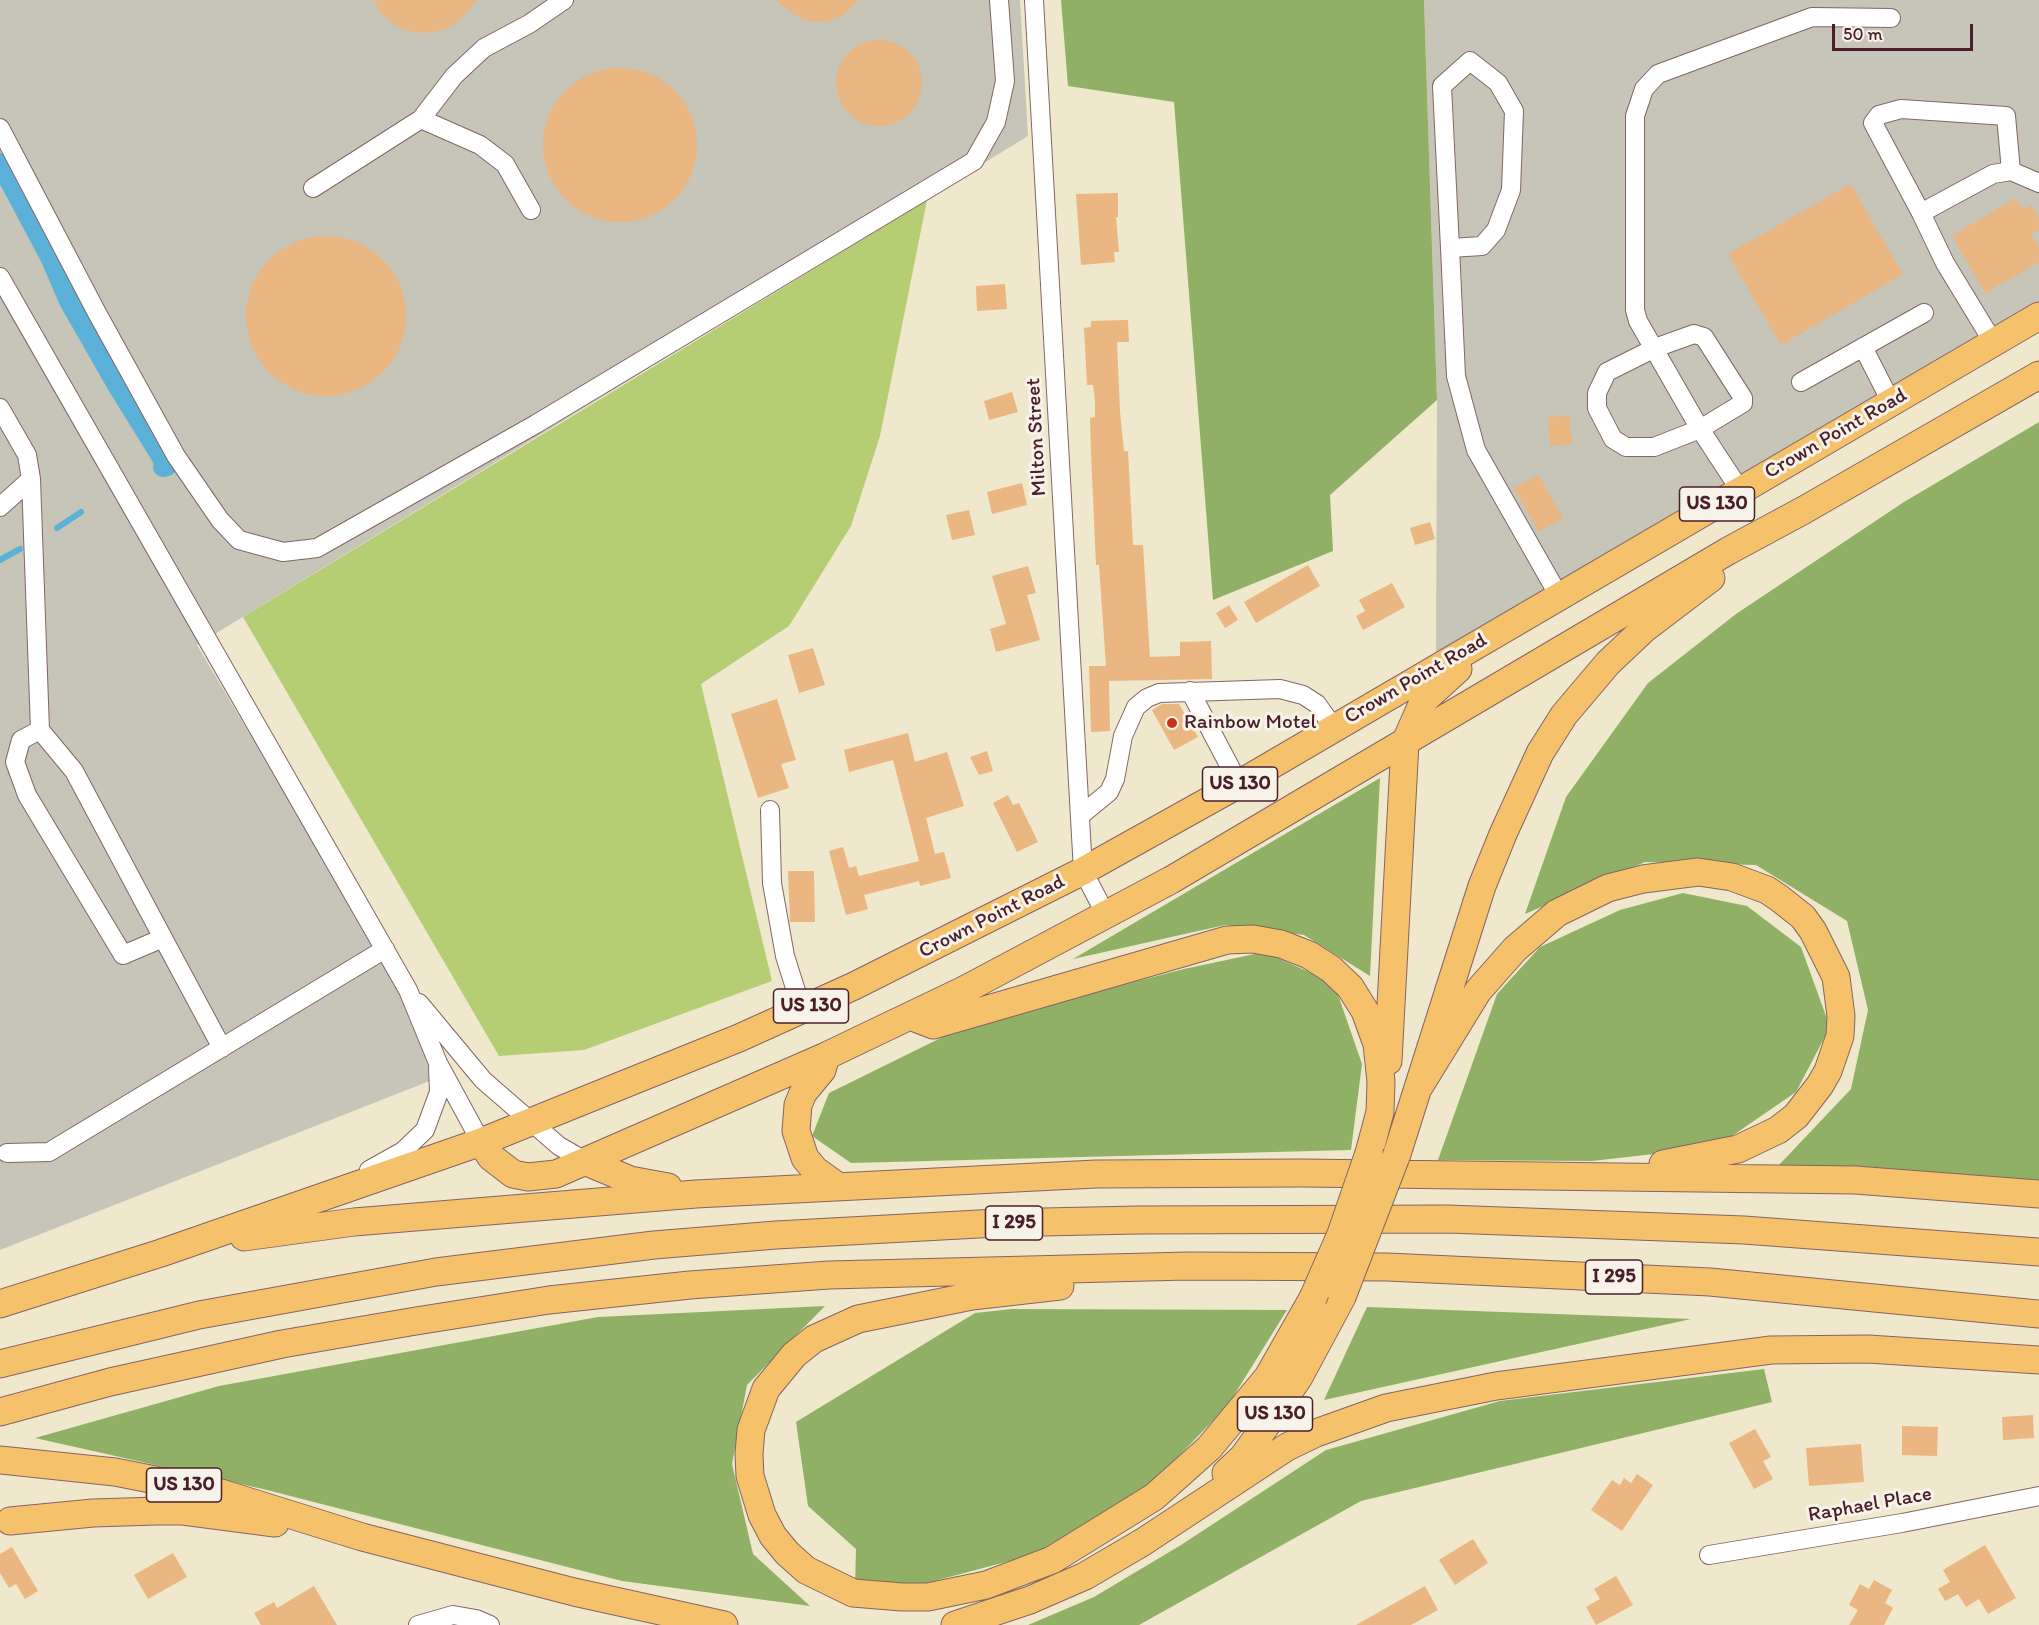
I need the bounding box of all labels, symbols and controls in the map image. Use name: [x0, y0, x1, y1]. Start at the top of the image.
scale bar: [1835, 12, 1976, 50]
text: 50 m: [1843, 23, 1883, 45]
street label: Milton Street: [1021, 377, 1053, 497]
street label: Crown Point Road: [1760, 383, 1912, 485]
road number: US 130: [1680, 487, 1754, 521]
street label: Crown Point Road: [1340, 628, 1492, 730]
place label: Rainbow Motel: [1184, 710, 1316, 736]
marker: Rainbow Motel: [1165, 716, 1179, 730]
road number: US 130: [1202, 767, 1278, 801]
street label: Crown Point Road: [915, 869, 1069, 965]
road number: US 130: [774, 989, 848, 1023]
road number: I 295: [986, 1206, 1042, 1240]
road number: I 295: [1586, 1260, 1642, 1294]
road number: US 130: [1238, 1397, 1312, 1431]
road number: US 130: [146, 1468, 222, 1502]
street label: Raphael Place: [1806, 1482, 1934, 1528]

